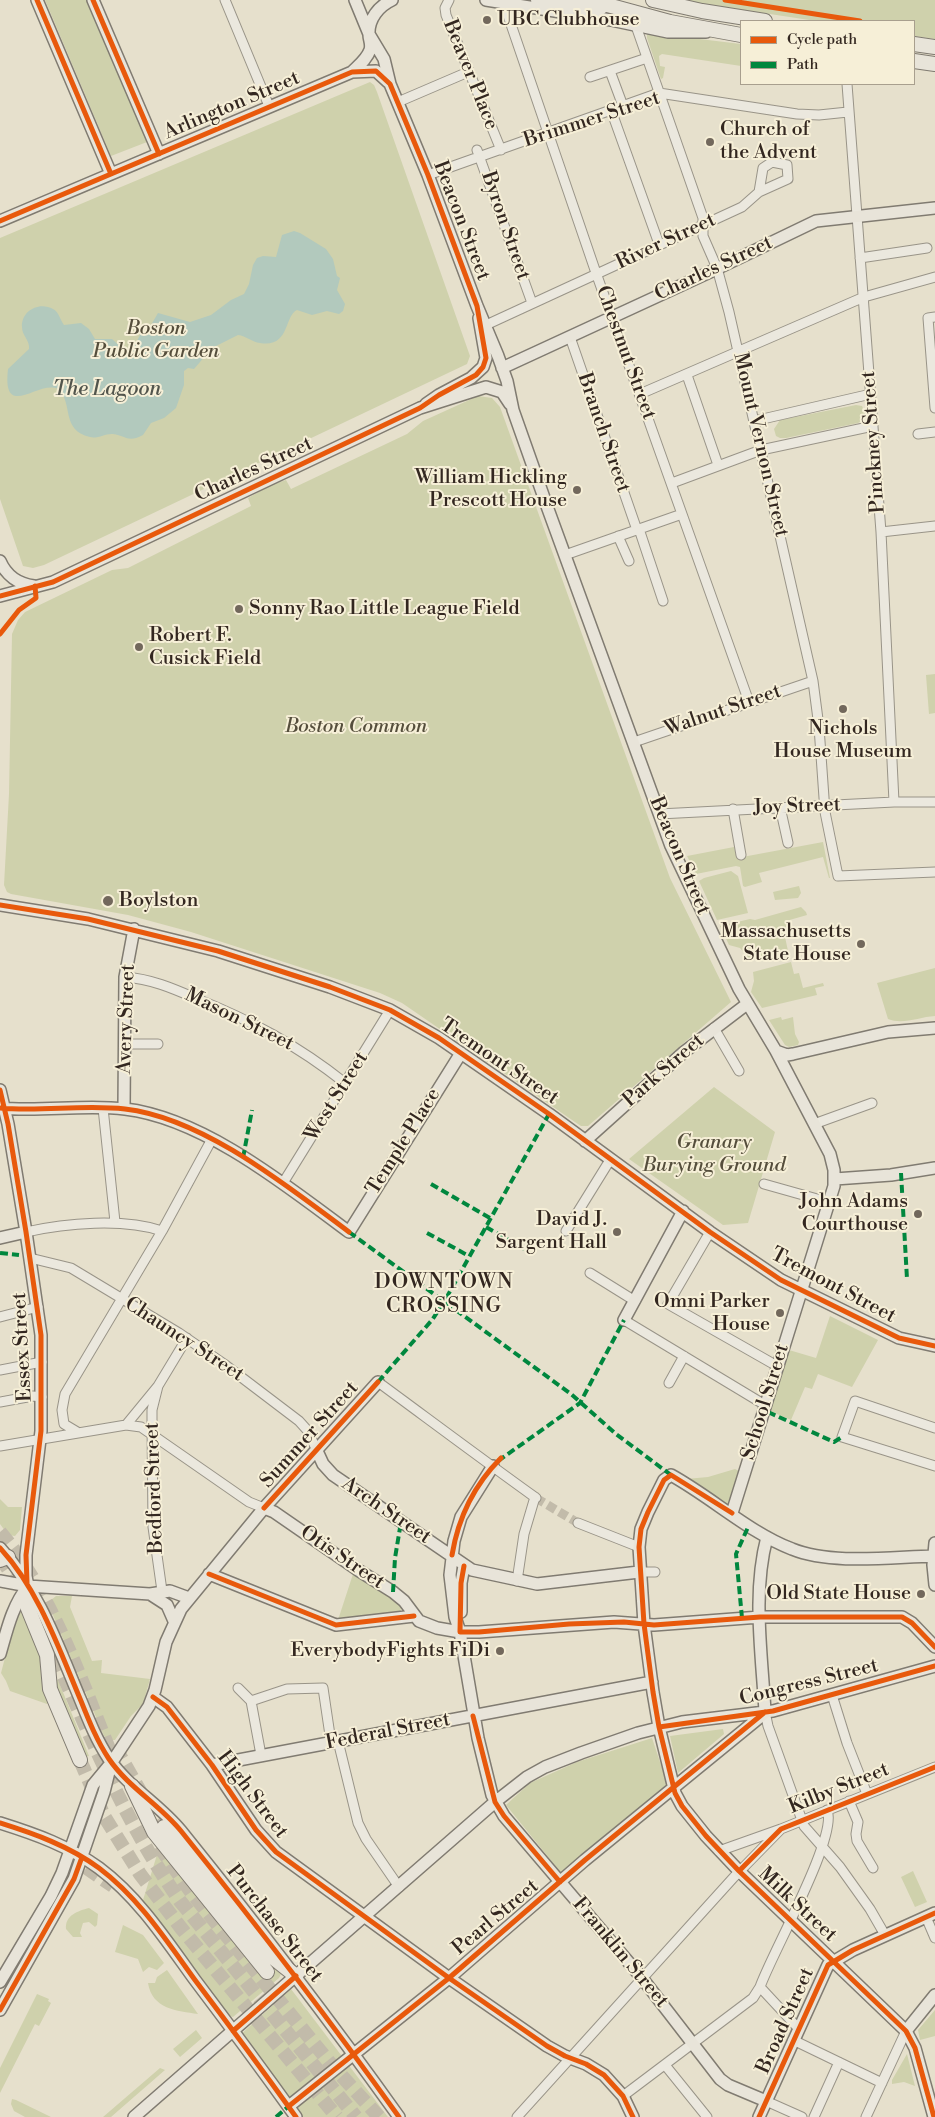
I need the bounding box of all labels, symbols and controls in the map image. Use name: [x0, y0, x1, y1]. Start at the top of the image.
place label: UBC Clubhouse: [497, 8, 640, 32]
marker: UBC Clubhouse: [481, 14, 493, 26]
street label: Beaver Place: [437, 16, 503, 134]
legend: [740, 20, 915, 85]
text: Cycle path: [787, 30, 857, 49]
text: Path: [787, 55, 819, 74]
street label: Arlington Street: [160, 67, 304, 145]
street label: Brimmer Street: [521, 87, 663, 153]
place label: Church of the Advent: [720, 118, 817, 165]
marker: Church of the Advent: [704, 136, 716, 148]
street label: Beacon Street: [427, 158, 495, 284]
street label: Byron Street: [475, 169, 535, 283]
street label: River Street: [612, 208, 720, 276]
street label: Charles Street: [651, 231, 777, 307]
street label: Chestnut Street: [590, 283, 660, 423]
park label: Boston Public Garden: [93, 317, 219, 364]
street label: Mount Vernon Street: [727, 350, 793, 540]
street label: Branch Street: [571, 370, 635, 496]
street label: Pinckney Street: [857, 370, 891, 514]
water label: The Lagoon: [53, 377, 161, 403]
street label: Charles Street: [191, 432, 317, 508]
place label: William Hickling Prescott House: [415, 466, 567, 513]
marker: William Hickling Prescott House: [571, 484, 583, 496]
place label: Sonny Rao Little League Field: [249, 597, 519, 621]
marker: Sonny Rao Little League Field: [233, 603, 245, 615]
place label: Robert F. Cusick Field: [149, 624, 261, 671]
marker: Robert F. Cusick Field: [133, 641, 145, 653]
street label: Walnut Street: [662, 680, 784, 742]
marker: Nichols House Museum: [837, 703, 849, 715]
park label: Boston Common: [285, 715, 427, 739]
place label: Nichols House Museum: [774, 717, 912, 764]
street label: Beacon Street: [643, 793, 715, 919]
street label: Joy Street: [753, 793, 841, 821]
place label: Boylston: [119, 889, 198, 913]
marker: Boylston: [101, 894, 115, 908]
place label: Massachusetts State House: [721, 920, 851, 967]
marker: Massachusetts State House: [855, 938, 867, 950]
street label: Avery Street: [113, 964, 141, 1074]
street label: Mason Street: [181, 983, 297, 1057]
street label: Tremont Street: [435, 1013, 563, 1111]
street label: Park Street: [618, 1029, 710, 1113]
street label: West Street: [300, 1048, 374, 1146]
street label: Temple Place: [362, 1084, 446, 1200]
park label: Granary Burying Ground: [642, 1131, 786, 1178]
place label: John Adams Courthouse: [799, 1190, 908, 1237]
place label: David J. Sargent Hall: [496, 1208, 607, 1255]
marker: John Adams Courthouse: [912, 1208, 924, 1220]
marker: David J. Sargent Hall: [611, 1226, 623, 1238]
street label: Tremont Street: [766, 1243, 900, 1329]
district label: DOWNTOWN CROSSING: [373, 1270, 515, 1320]
place label: Omni Parker House: [654, 1290, 770, 1337]
street label: Essex Street: [8, 1291, 38, 1403]
street label: Chauncy Street: [120, 1293, 248, 1387]
marker: Omni Parker House: [774, 1307, 786, 1319]
street label: School Street: [737, 1341, 795, 1463]
street label: Summer Street: [256, 1377, 364, 1493]
street label: Bedford Street: [141, 1422, 169, 1554]
street label: Arch Street: [337, 1472, 435, 1550]
street label: Otis Street: [295, 1521, 389, 1595]
place label: Old State House: [766, 1582, 911, 1606]
marker: Old State House: [915, 1588, 927, 1600]
place label: EverybodyFights FiDi: [291, 1639, 490, 1663]
marker: EverybodyFights FiDi: [494, 1645, 506, 1657]
street label: Congress Street: [737, 1654, 881, 1712]
street label: Federal Street: [324, 1708, 452, 1756]
street label: High Street: [211, 1747, 293, 1843]
street label: Kilby Street: [785, 1758, 893, 1820]
street label: Purchase Street: [221, 1860, 327, 1988]
street label: Milk Street: [753, 1862, 841, 1948]
street label: Pearl Street: [448, 1875, 544, 1961]
street label: Franklin Street: [567, 1893, 673, 2013]
street label: Broad Street: [752, 1964, 820, 2078]

